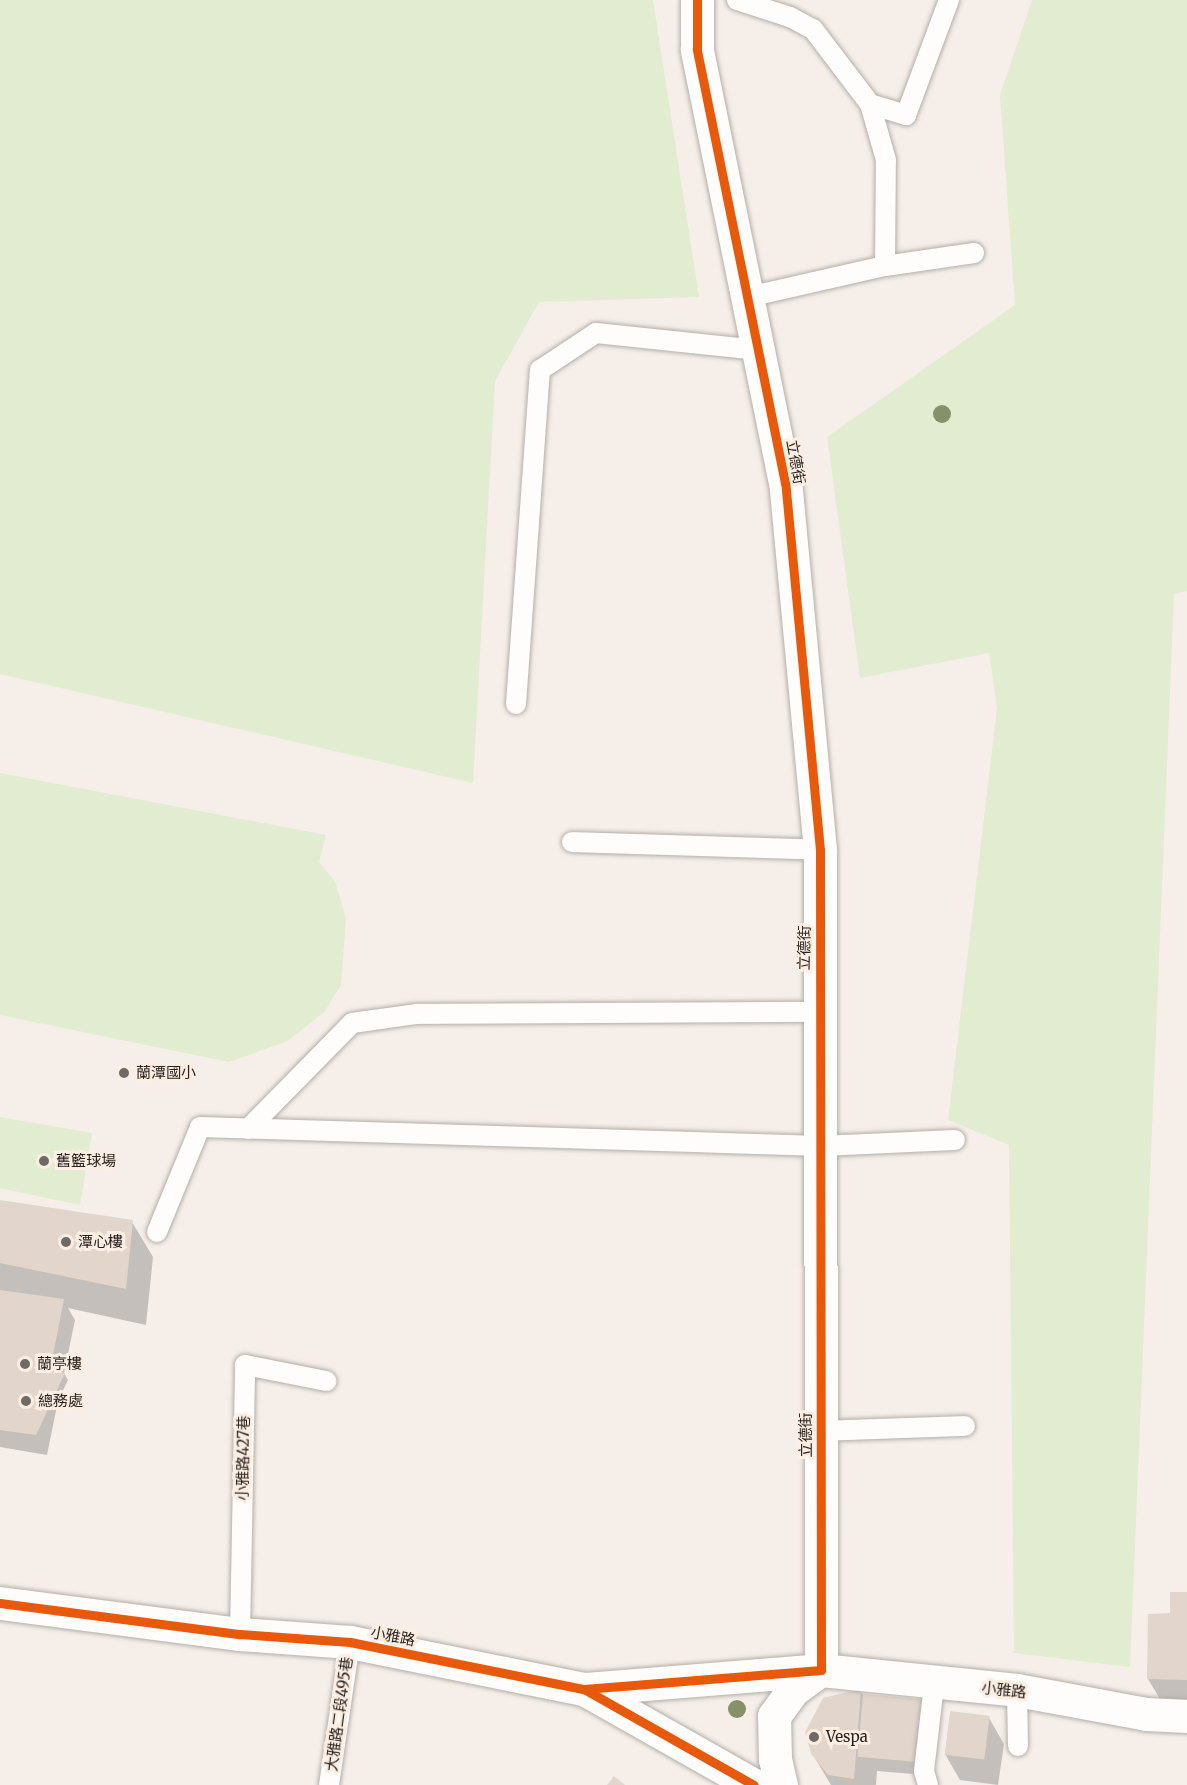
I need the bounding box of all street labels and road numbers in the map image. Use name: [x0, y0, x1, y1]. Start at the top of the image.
street label: 立德街: [783, 438, 809, 486]
street label: 立德街: [795, 925, 813, 971]
street label: 立德街: [797, 1413, 815, 1457]
street label: 小雅路427巷: [233, 1415, 253, 1501]
street label: 小雅路: [369, 1623, 417, 1649]
street label: 大雅路二段495巷: [322, 1655, 356, 1773]
street label: 小雅路: [981, 1679, 1027, 1701]

